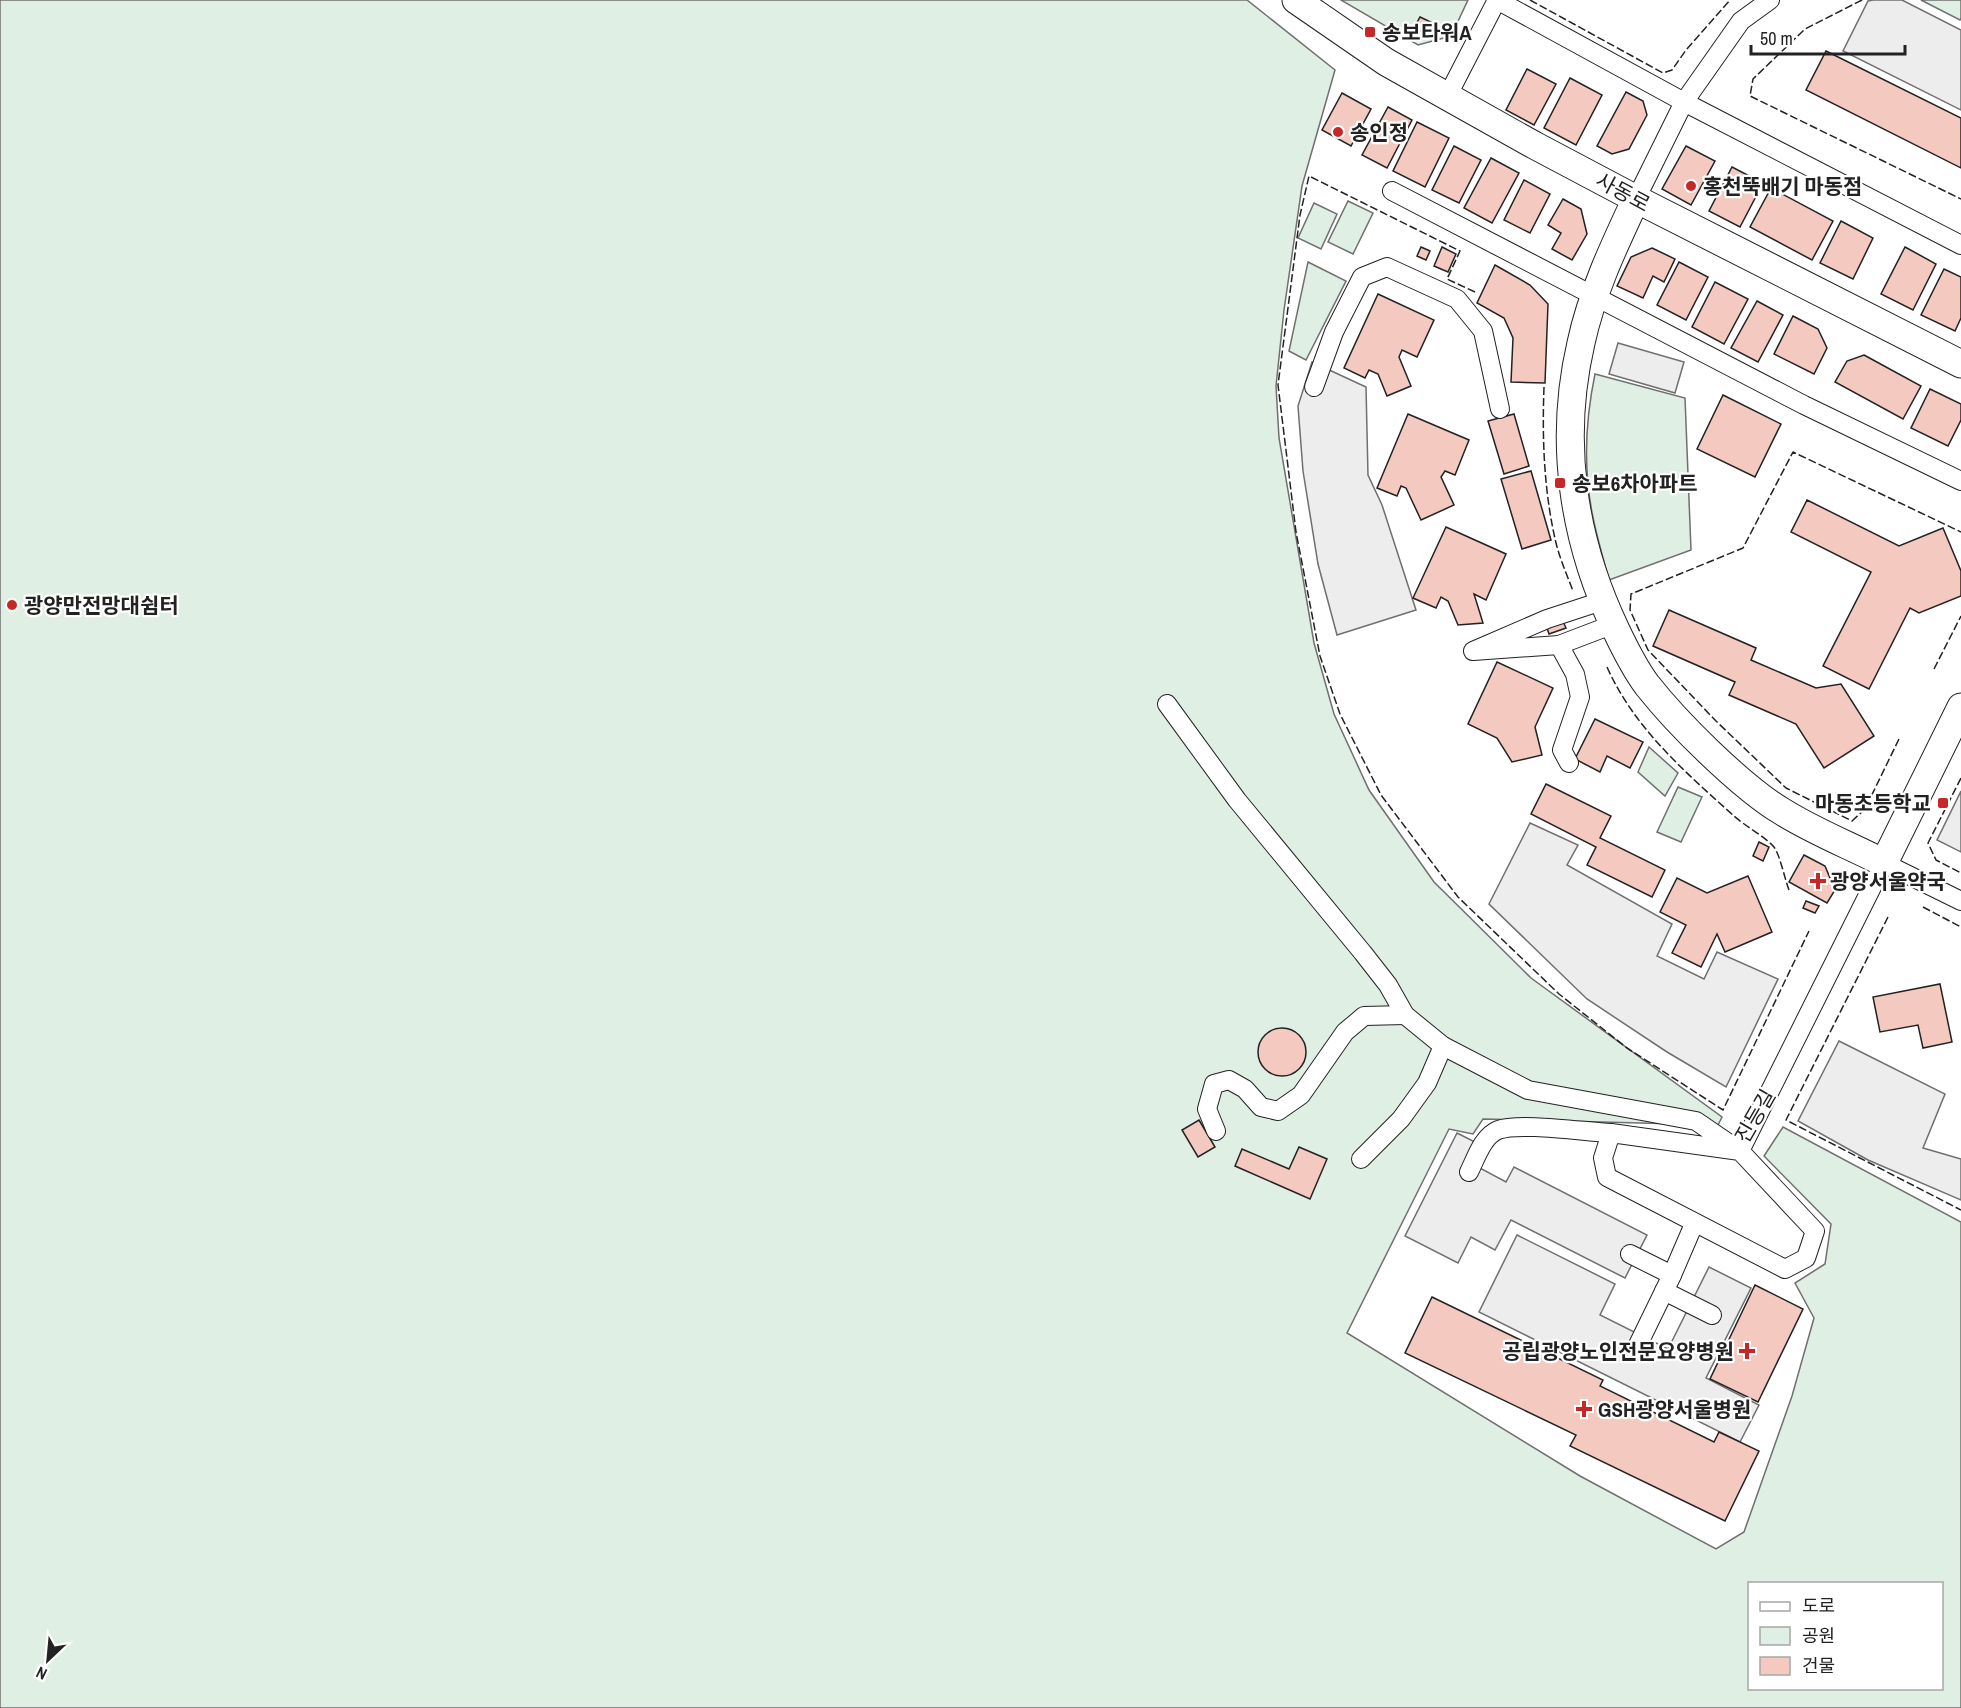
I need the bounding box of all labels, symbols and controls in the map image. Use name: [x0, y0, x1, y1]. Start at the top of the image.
place label: 송보타워A: [1382, 18, 1472, 47]
scale bar: [1751, 18, 1906, 56]
marker: 송보타워A: [1363, 25, 1377, 39]
text: 50 m: [1760, 26, 1793, 51]
place label: 송인정: [1350, 118, 1408, 147]
marker: 송인정: [1331, 125, 1345, 139]
street label: 사동로: [1591, 166, 1655, 218]
place label: 홍천뚝배기 마동점: [1703, 172, 1862, 201]
marker: 홍천뚝배기 마동점: [1684, 179, 1698, 193]
place label: 송보6차아파트: [1572, 469, 1698, 498]
marker: 송보6차아파트: [1553, 476, 1567, 490]
place label: 광양만전망대쉼터: [24, 591, 179, 620]
marker: 광양만전망대쉼터: [5, 598, 19, 612]
place label: 마동초등학교: [1815, 789, 1931, 818]
marker: 마동초등학교: [1936, 796, 1950, 810]
place label: 광양서울약국: [1830, 867, 1946, 896]
marker: 광양서울약국: [1811, 874, 1825, 888]
street label: 진등길: [1728, 1084, 1782, 1148]
place label: 공립광양노인전문요양병원: [1502, 1337, 1734, 1366]
marker: 공립광양노인전문요양병원: [1738, 1342, 1756, 1360]
place label: GSH광양서울병원: [1598, 1395, 1751, 1424]
marker: GSH광양서울병원: [1575, 1400, 1593, 1418]
legend: [1748, 1582, 1943, 1690]
text: 도로: [1802, 1593, 1835, 1618]
text: 공원: [1802, 1623, 1835, 1648]
north arrow: [18, 1630, 78, 1690]
text: 건물: [1802, 1653, 1835, 1678]
text: N: [32, 1662, 51, 1685]

